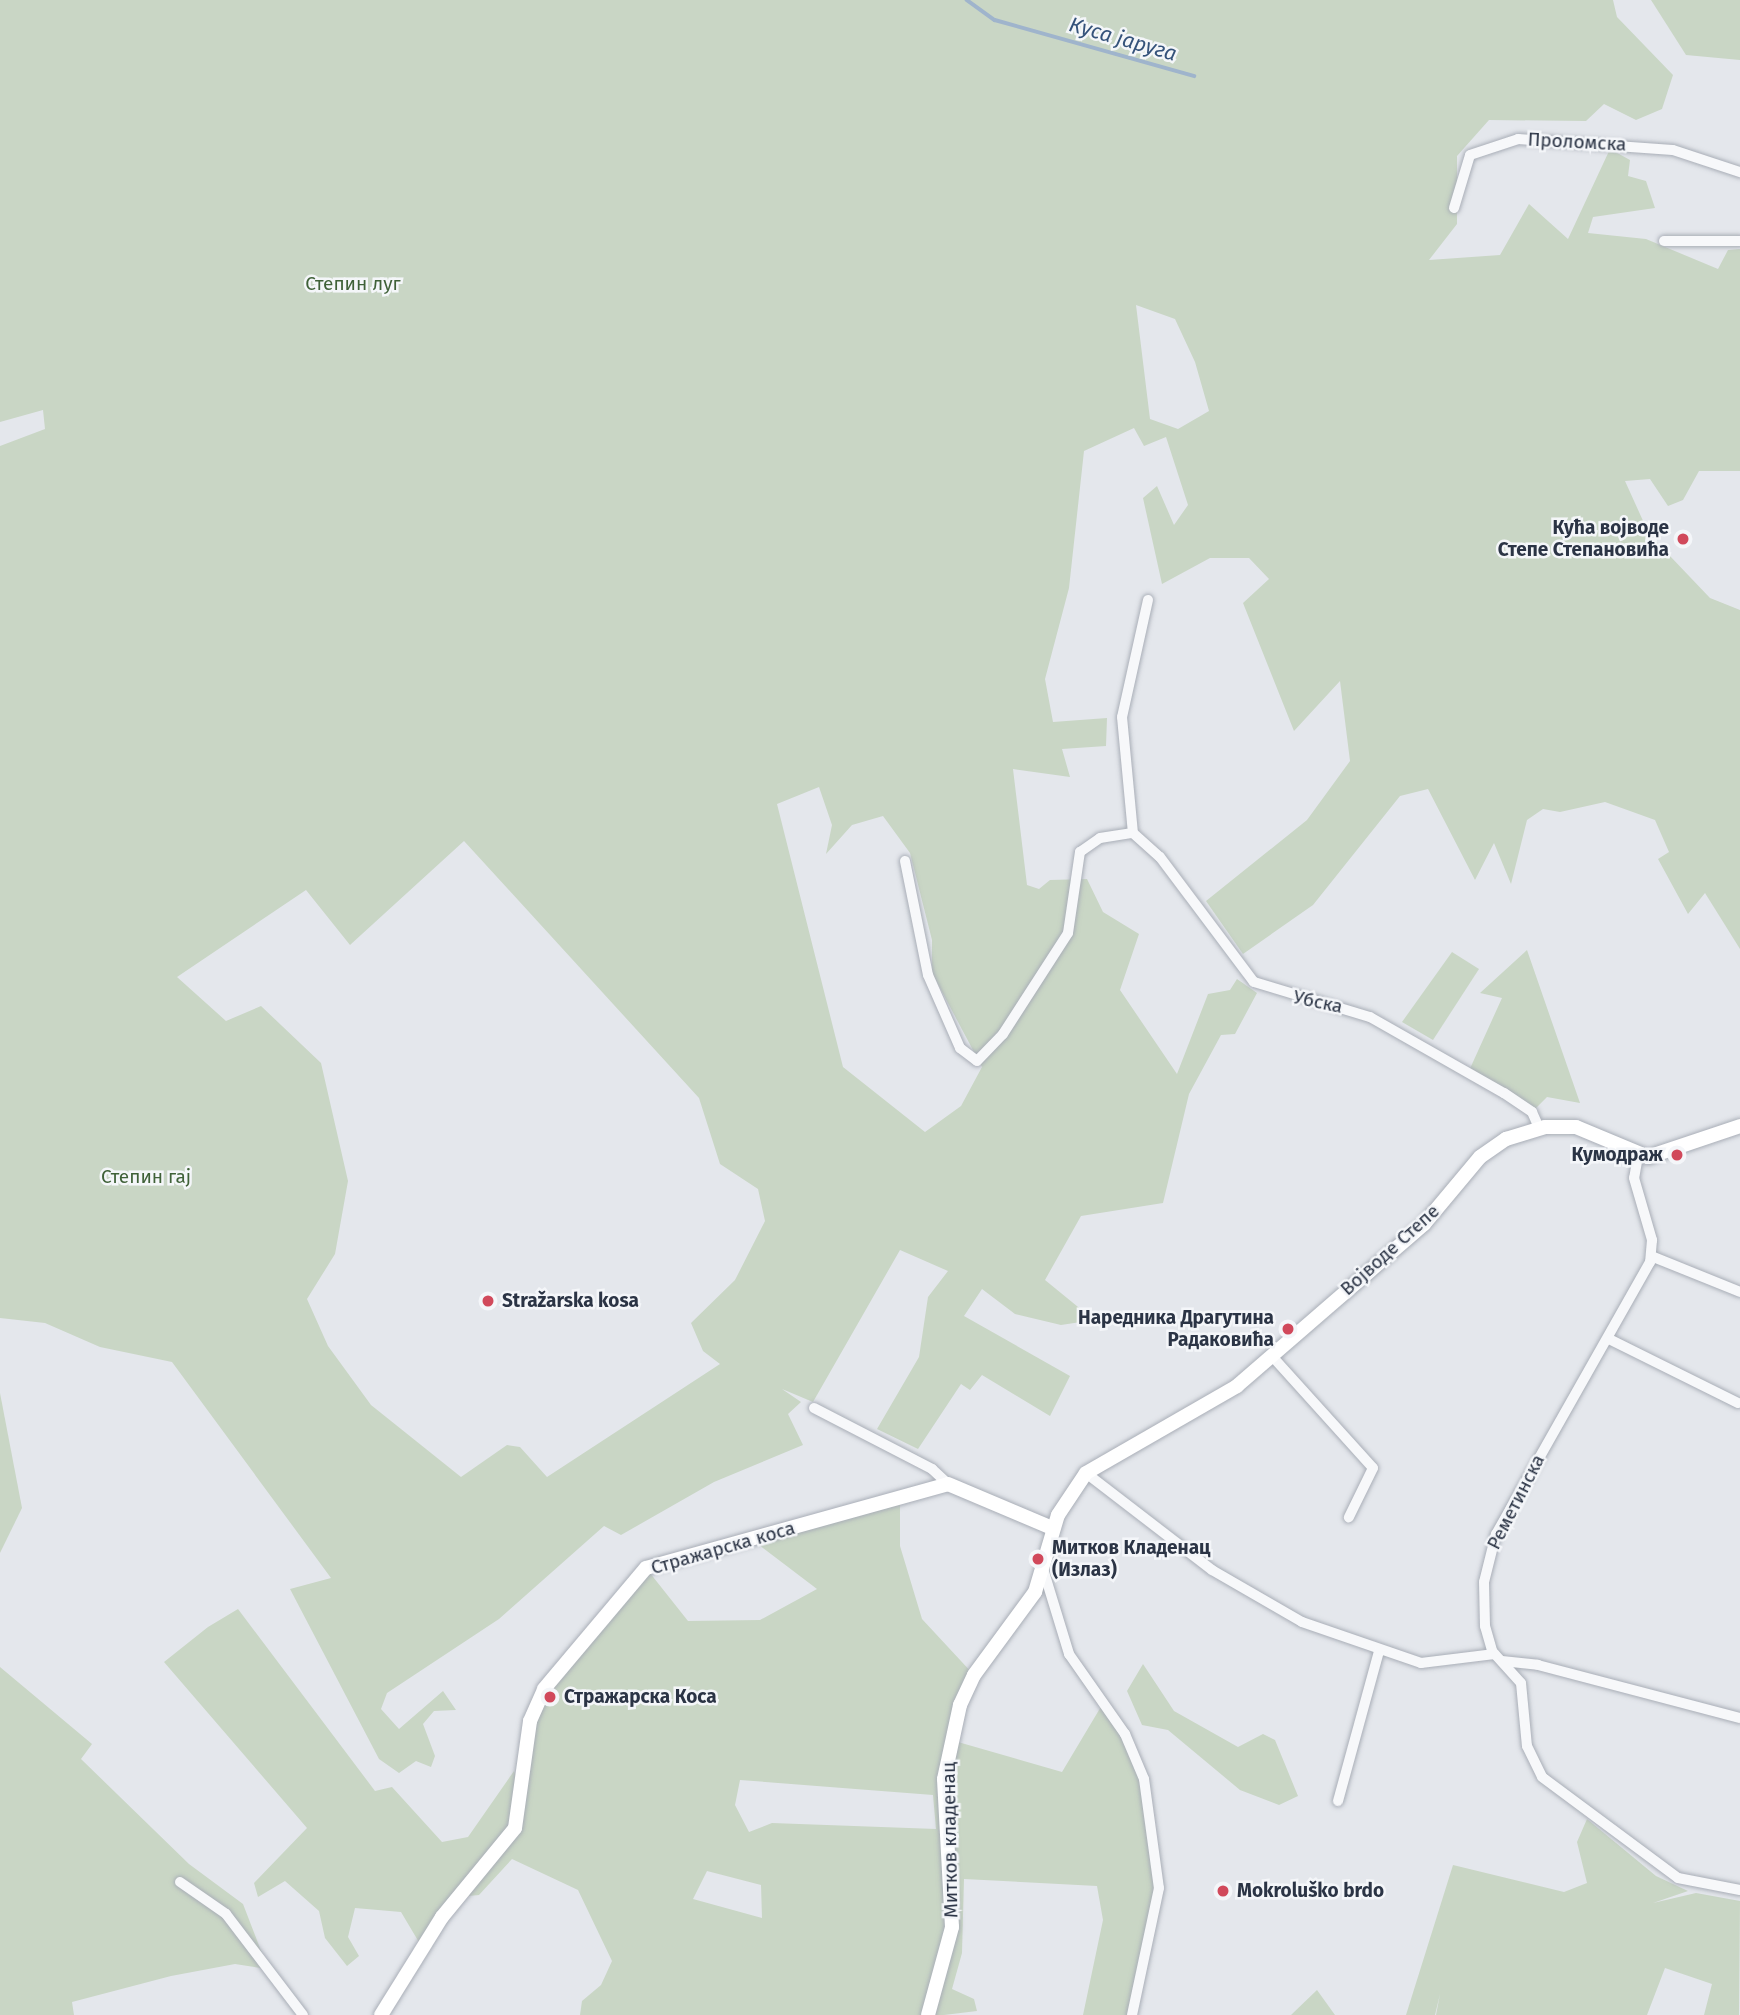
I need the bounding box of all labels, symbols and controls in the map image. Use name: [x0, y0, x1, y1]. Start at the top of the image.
water label: Куса јаруга: [1066, 12, 1180, 66]
street label: Проломска: [1527, 128, 1627, 156]
park label: Степин луг: [305, 273, 401, 295]
place label: Кућа војводе Степе Степановића: [1498, 517, 1669, 561]
marker: Кућа војводе Степе Степановића: [1675, 531, 1691, 547]
street label: Убска: [1291, 986, 1345, 1018]
place label: Кумодраж: [1572, 1144, 1663, 1166]
marker: Кумодраж: [1669, 1147, 1685, 1163]
park label: Степин гај: [101, 1166, 191, 1188]
street label: Војводе Степе: [1336, 1200, 1444, 1300]
place label: Stražarska kosa: [502, 1290, 639, 1312]
marker: Stražarska kosa: [480, 1293, 496, 1309]
place label: Наредника Драгутина Радаковића: [1078, 1307, 1274, 1351]
marker: Наредника Драгутина Радаковића: [1280, 1321, 1296, 1337]
street label: Реметинска: [1482, 1451, 1550, 1553]
street label: Стражарска коса: [648, 1517, 798, 1579]
place label: Митков Кладенац (Излаз): [1052, 1537, 1210, 1581]
marker: Митков Кладенац (Излаз): [1030, 1551, 1046, 1567]
place label: Стражарска Коса: [564, 1686, 717, 1708]
marker: Стражарска Коса: [542, 1689, 558, 1705]
street label: Митков кладенац: [937, 1762, 963, 1918]
place label: Mokroluško brdo: [1237, 1880, 1384, 1902]
marker: Mokroluško brdo: [1215, 1883, 1231, 1899]

